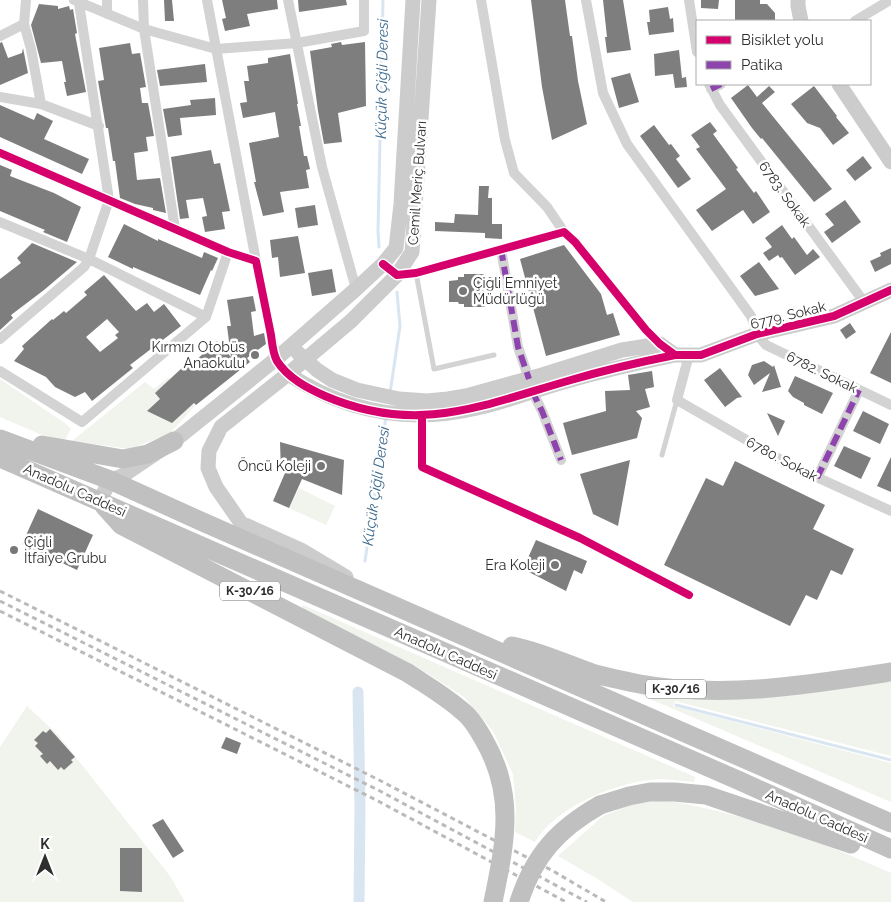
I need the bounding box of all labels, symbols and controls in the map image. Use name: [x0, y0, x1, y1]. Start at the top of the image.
water label: Küçük Çiğli Deresi: [372, 18, 392, 139]
legend: [696, 20, 871, 85]
text: Bisiklet yolu: [741, 31, 824, 49]
text: Patika: [741, 56, 783, 74]
street label: Cemil Meriç Bulvarı: [405, 120, 429, 246]
street label: 6783. Sokak: [756, 158, 814, 230]
place label: Çiğli Emniyet Müdürlüğü: [473, 275, 558, 307]
marker: Çiğli Emniyet Müdürlüğü: [457, 285, 469, 297]
street label: 6779. Sokak: [749, 298, 828, 332]
place label: Kırmızı Otobüs Anaokulu: [151, 339, 245, 371]
street label: 6782. Sokak: [784, 348, 861, 396]
marker: Kırmızı Otobüs Anaokulu: [249, 349, 261, 361]
water label: Küçük Çiğli Deresi: [359, 425, 393, 547]
street label: 6780. Sokak: [744, 434, 821, 485]
place label: Öncü Koleji: [238, 456, 311, 474]
street label: Anadolu Caddesi: [21, 460, 129, 520]
marker: Öncü Koleji: [315, 460, 327, 472]
place label: Çiğli İtfaiye Grubu: [24, 534, 107, 566]
marker: Çiğli İtfaiye Grubu: [8, 544, 20, 556]
place label: Era Koleji: [485, 557, 545, 573]
marker: Era Koleji: [549, 559, 561, 571]
road number: K-30/16: [220, 582, 280, 600]
street label: Anadolu Caddesi: [392, 623, 500, 683]
road number: K-30/16: [646, 680, 706, 699]
street label: Anadolu Caddesi: [763, 786, 871, 846]
north arrow: [20, 832, 70, 882]
text: K: [40, 836, 50, 852]

